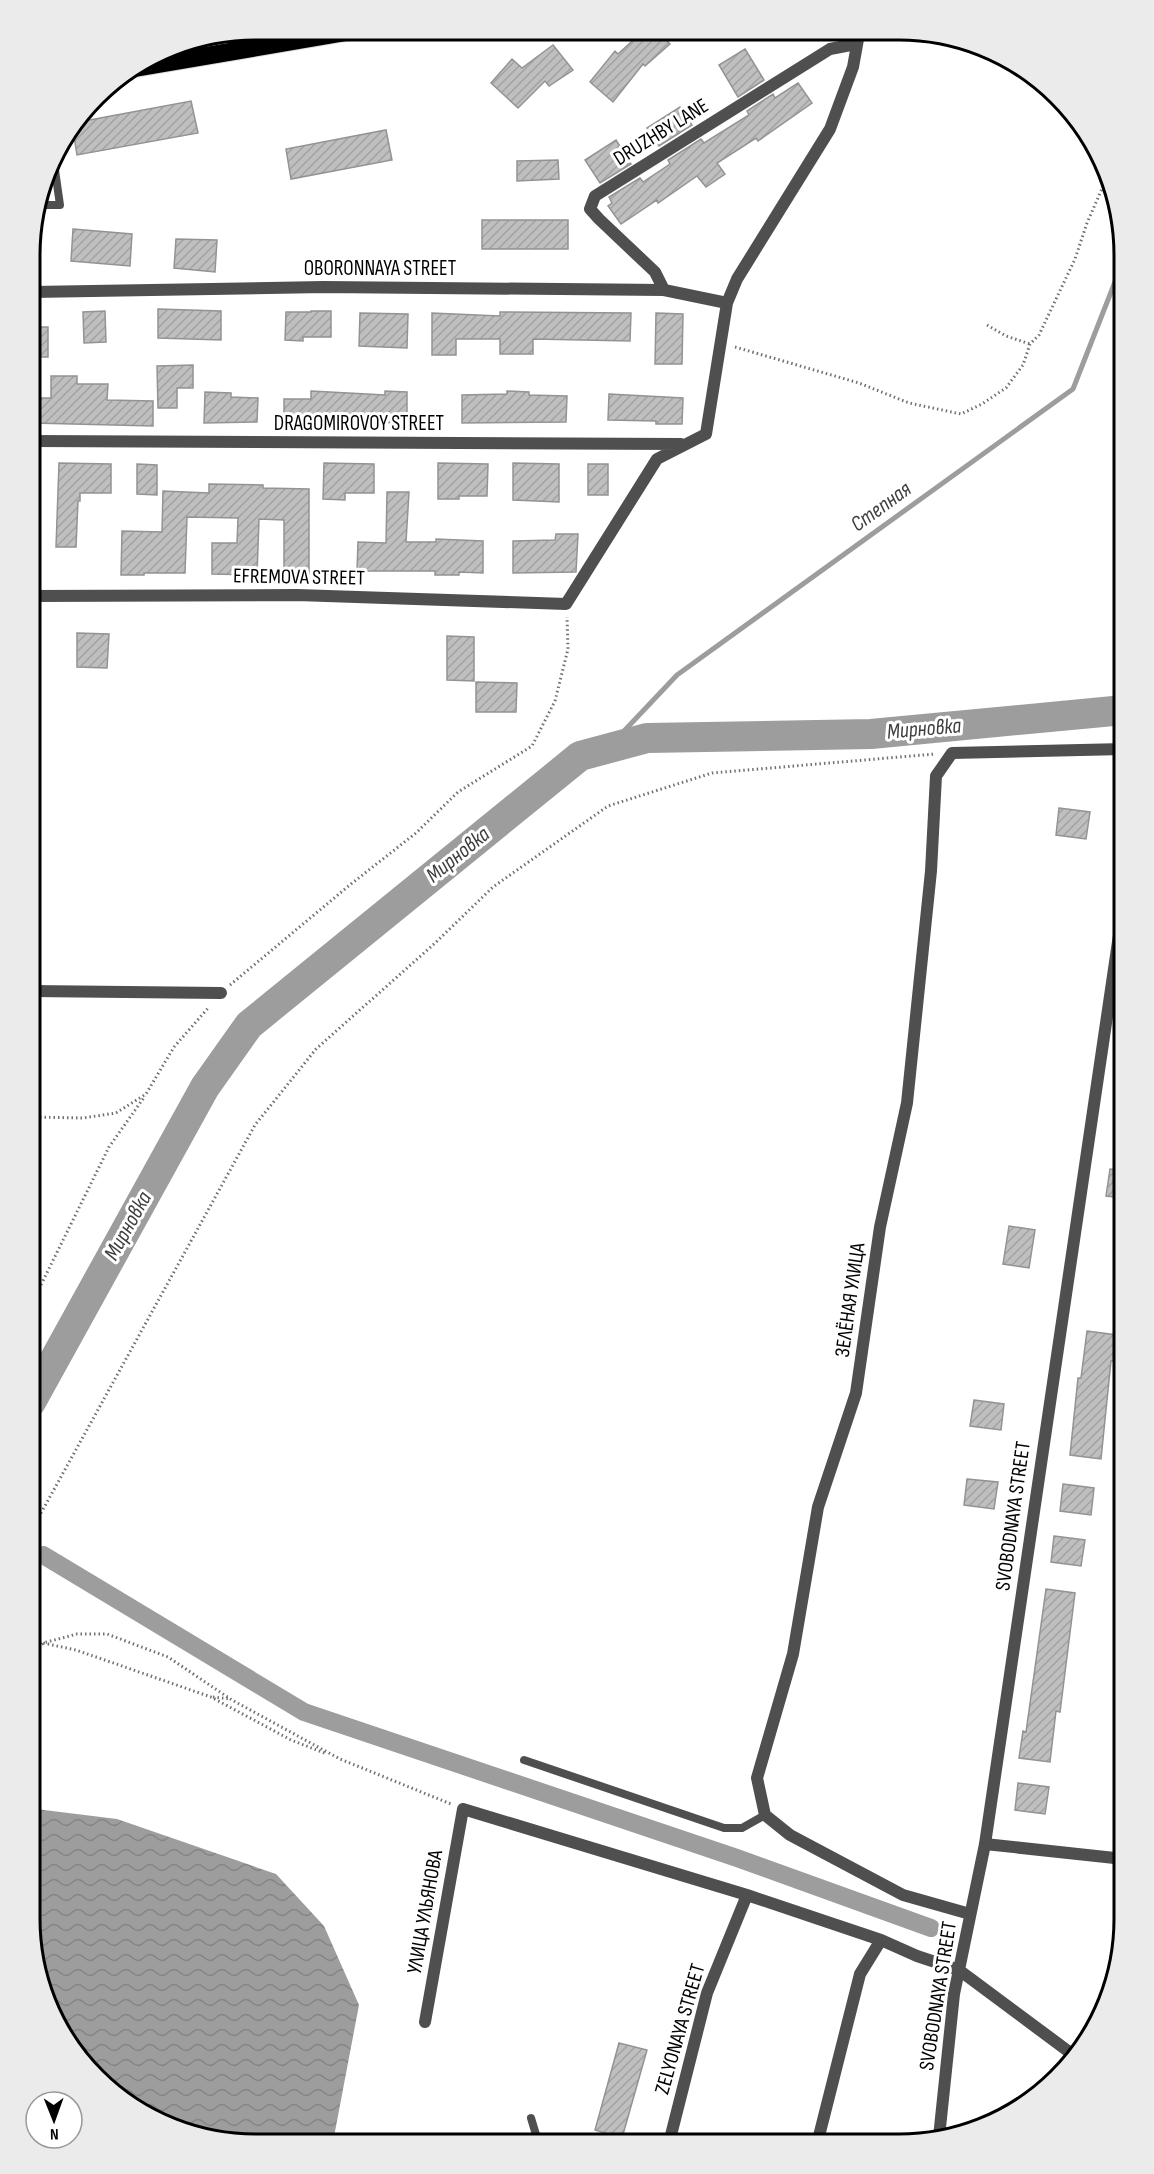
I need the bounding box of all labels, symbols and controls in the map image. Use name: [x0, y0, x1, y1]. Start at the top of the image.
street label: DRUZHBY LANE: [609, 93, 713, 171]
street label: OBORONNAYA STREET: [304, 256, 457, 281]
street label: DRAGOMIROVOY STREET: [274, 411, 445, 436]
water label: Степная: [845, 476, 917, 538]
street label: EFREMOVA STREET: [233, 563, 366, 591]
water label: Мирновка: [886, 712, 962, 746]
water label: Мирновка: [421, 821, 495, 889]
water label: Мирновка: [98, 1187, 158, 1265]
street label: ЗЕЛЁНАЯ УЛИЦА: [830, 1240, 871, 1359]
street label: SVOBODNAYA STREET: [990, 1439, 1036, 1592]
street label: УЛИЦА УЛЬЯНОВА: [402, 1847, 448, 1976]
street label: SVOBODNAYA STREET: [914, 1919, 962, 2072]
street label: ZELYONAYA STREET: [649, 1960, 711, 2097]
north arrow: [24, 2090, 84, 2150]
text: N: [50, 2124, 59, 2143]

